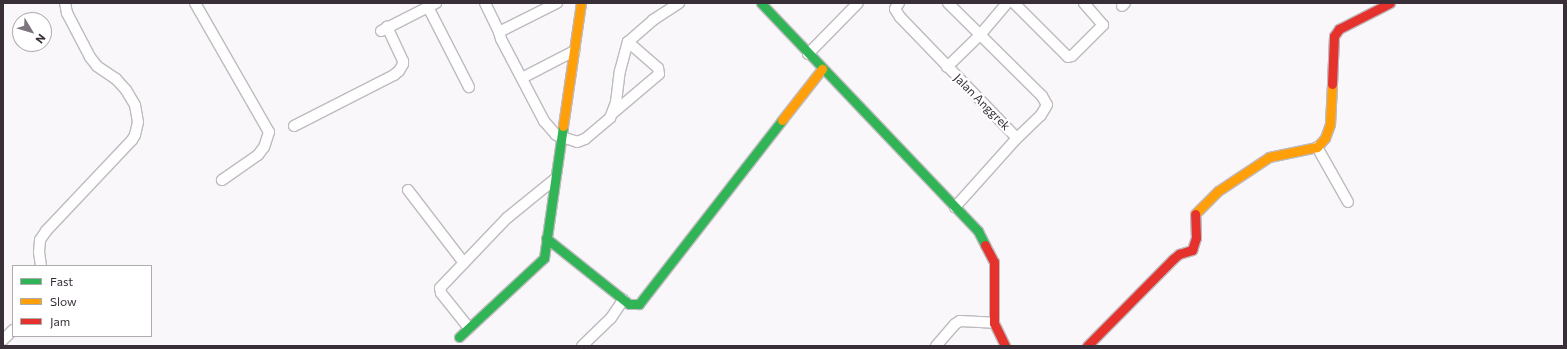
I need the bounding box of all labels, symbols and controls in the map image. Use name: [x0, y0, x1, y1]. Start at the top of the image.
north arrow: [12, 12, 52, 52]
text: N: [33, 32, 49, 46]
street label: Jalan Anggrek: [951, 71, 1013, 133]
legend: [12, 265, 152, 337]
text: Fast: [50, 274, 73, 288]
text: Slow: [50, 294, 77, 308]
text: Jam: [50, 314, 70, 328]

